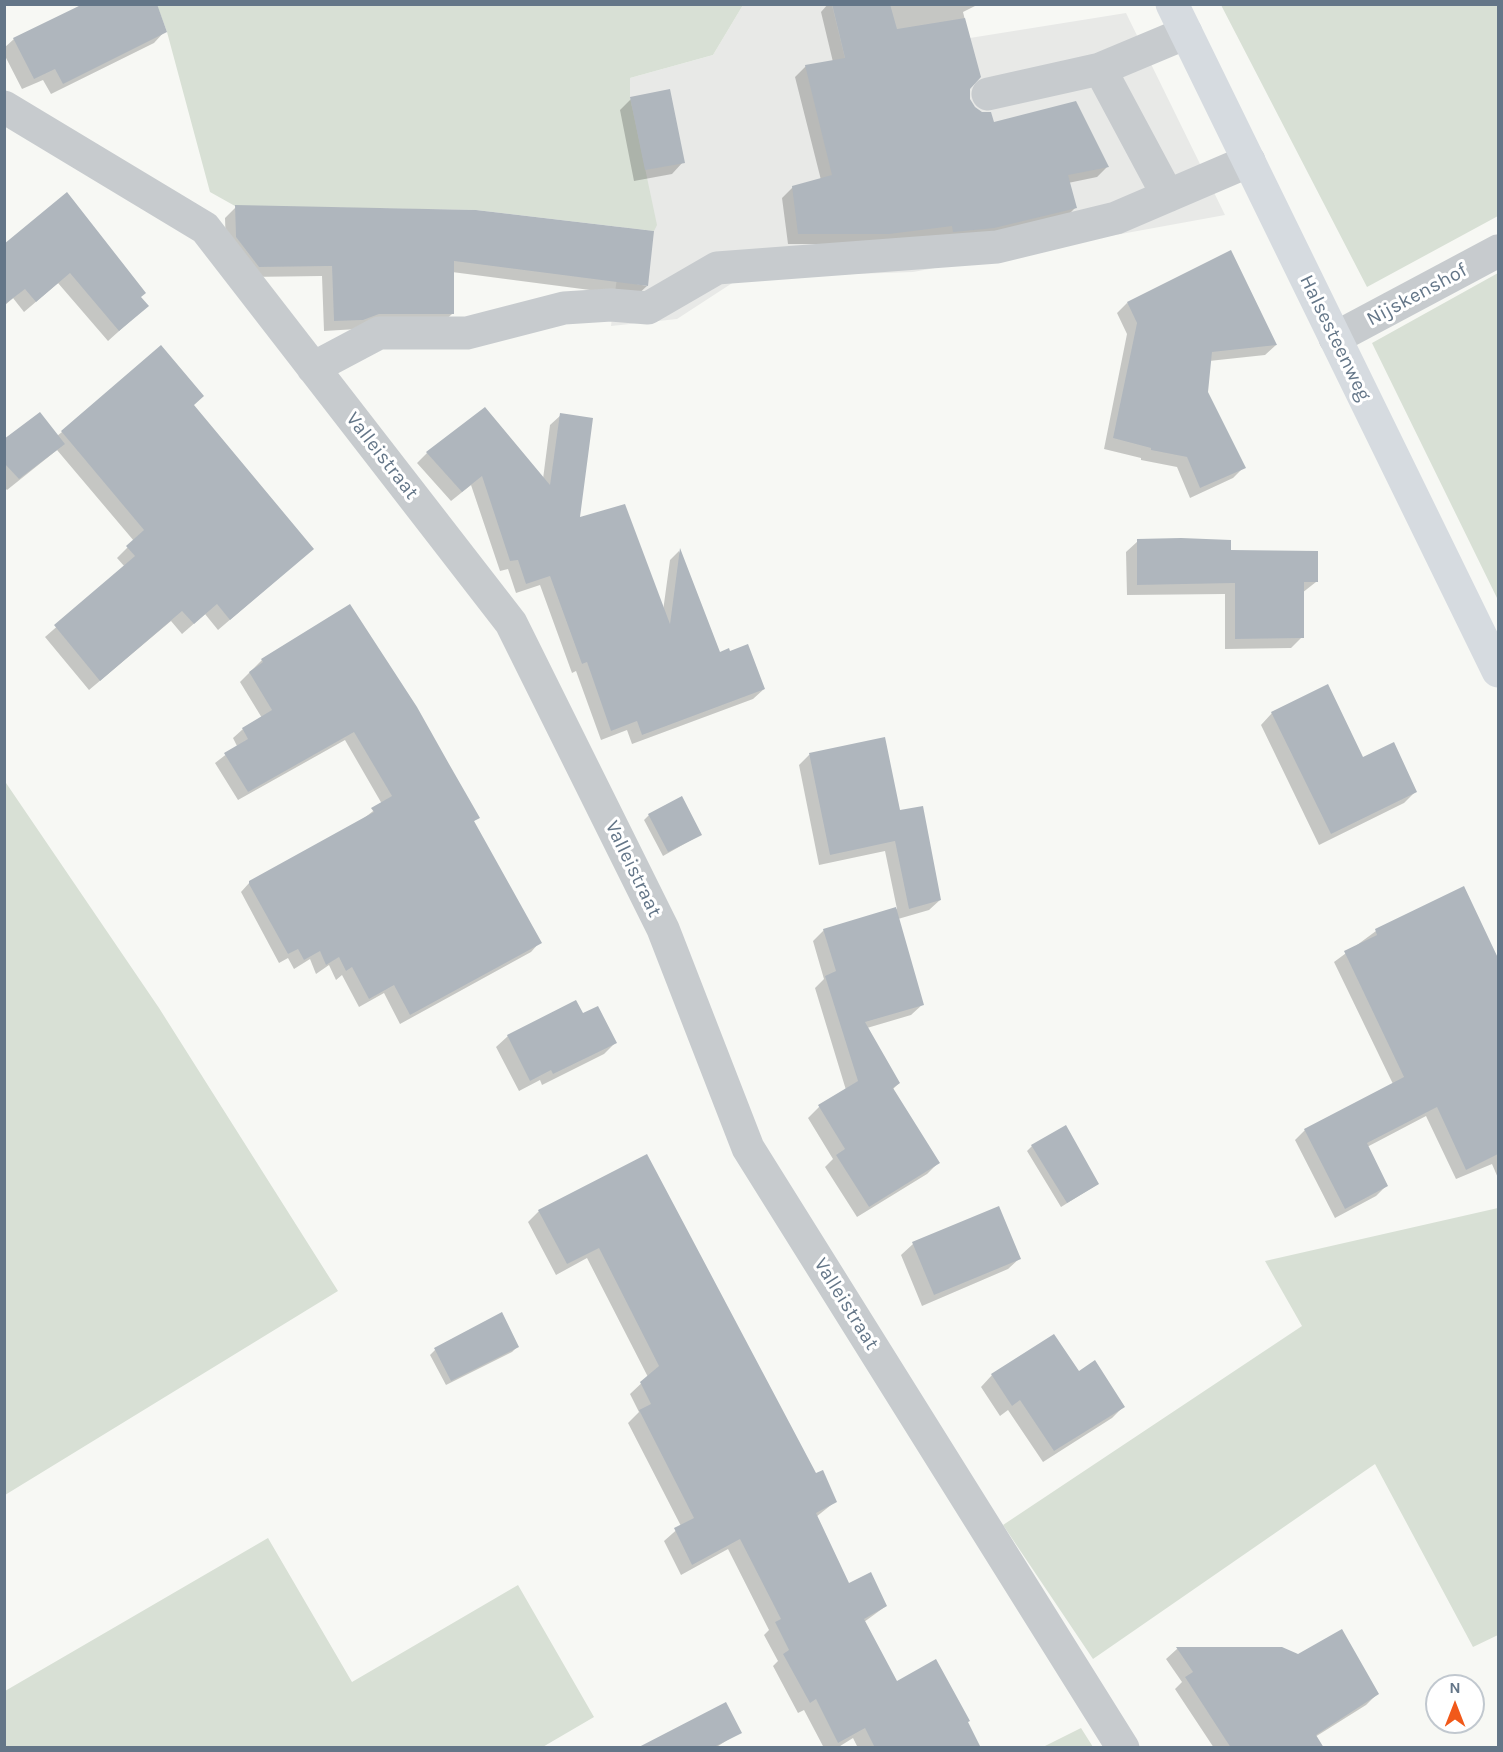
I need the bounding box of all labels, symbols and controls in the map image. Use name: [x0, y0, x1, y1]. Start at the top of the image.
street label: Nijskenshof: [1363, 258, 1471, 332]
street label: Halsesteenweg: [1294, 271, 1376, 405]
street label: Valleistraat: [341, 408, 423, 504]
street label: Valleistraat: [599, 817, 667, 921]
street label: Valleistraat: [808, 1254, 884, 1354]
north arrow: [1425, 1674, 1485, 1734]
text: N: [1449, 1678, 1461, 1697]

